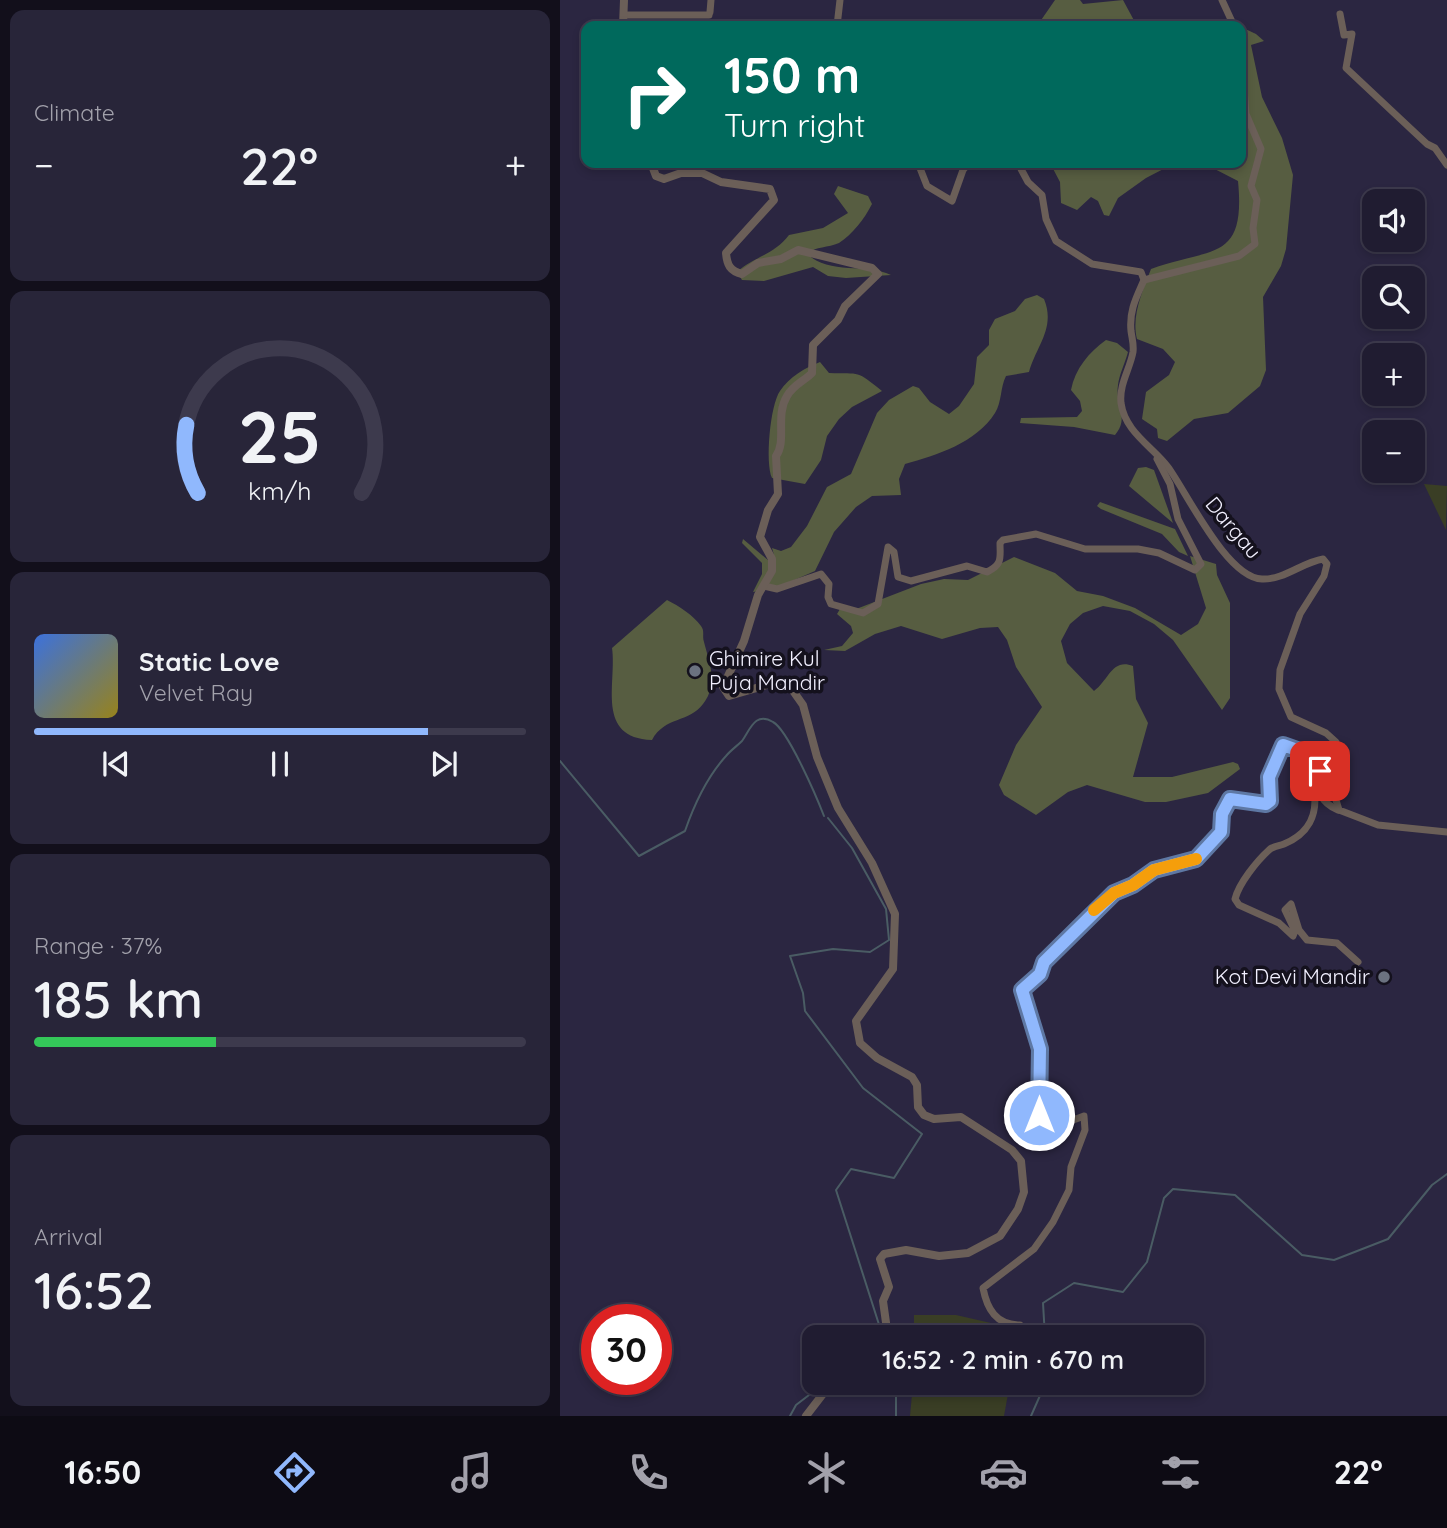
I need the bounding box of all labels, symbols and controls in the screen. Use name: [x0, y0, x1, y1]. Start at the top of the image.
text: 150 m: [724, 44, 860, 105]
icon: right: [609, 49, 700, 140]
text: Climate: [34, 98, 115, 127]
text: Turn right: [724, 105, 865, 145]
text: 22°: [240, 133, 318, 198]
text: −: [34, 141, 54, 189]
text: +: [505, 141, 526, 189]
map controls: [1362, 189, 1425, 483]
button: sound: [1362, 189, 1425, 252]
button: search: [1362, 266, 1425, 329]
button: +: [1362, 343, 1425, 406]
text: 25: [238, 390, 322, 481]
button: −: [1362, 420, 1425, 483]
text: km/h: [248, 475, 312, 506]
street label: Dargau: [1200, 491, 1267, 564]
text: Static Love: [139, 645, 280, 678]
place label: Ghimire Kul Puja Mandir: [709, 645, 825, 695]
marker: Ghimire Kul Puja Mandir: [687, 663, 703, 679]
text: Velvet Ray: [139, 678, 253, 707]
pin: [1290, 741, 1350, 801]
icon: previous: [97, 745, 135, 783]
icon: pause: [261, 745, 299, 783]
icon: next: [425, 745, 463, 783]
icon: arrive: [1301, 752, 1339, 790]
text: Range · 37%: [34, 931, 162, 960]
place label: Kot Devi Mandir: [1215, 963, 1370, 989]
text: 185 km: [34, 966, 203, 1031]
marker: Kot Devi Mandir: [1376, 969, 1392, 985]
position arrow: [1002, 1078, 1076, 1152]
text: Arrival: [34, 1222, 103, 1251]
text: 16:52: [34, 1257, 154, 1322]
speed limit sign: 30: [581, 1304, 672, 1395]
text: 16:52 · 2 min · 670 m: [882, 1343, 1124, 1376]
icon: directions: [270, 1448, 319, 1497]
icon: music: [447, 1448, 496, 1497]
icon: phone: [624, 1448, 673, 1497]
icon: climate: [802, 1448, 851, 1497]
icon: car: [979, 1448, 1028, 1497]
icon: filters: [1156, 1448, 1205, 1497]
text: 16:50: [64, 1452, 141, 1492]
text: 22°: [1334, 1452, 1383, 1492]

